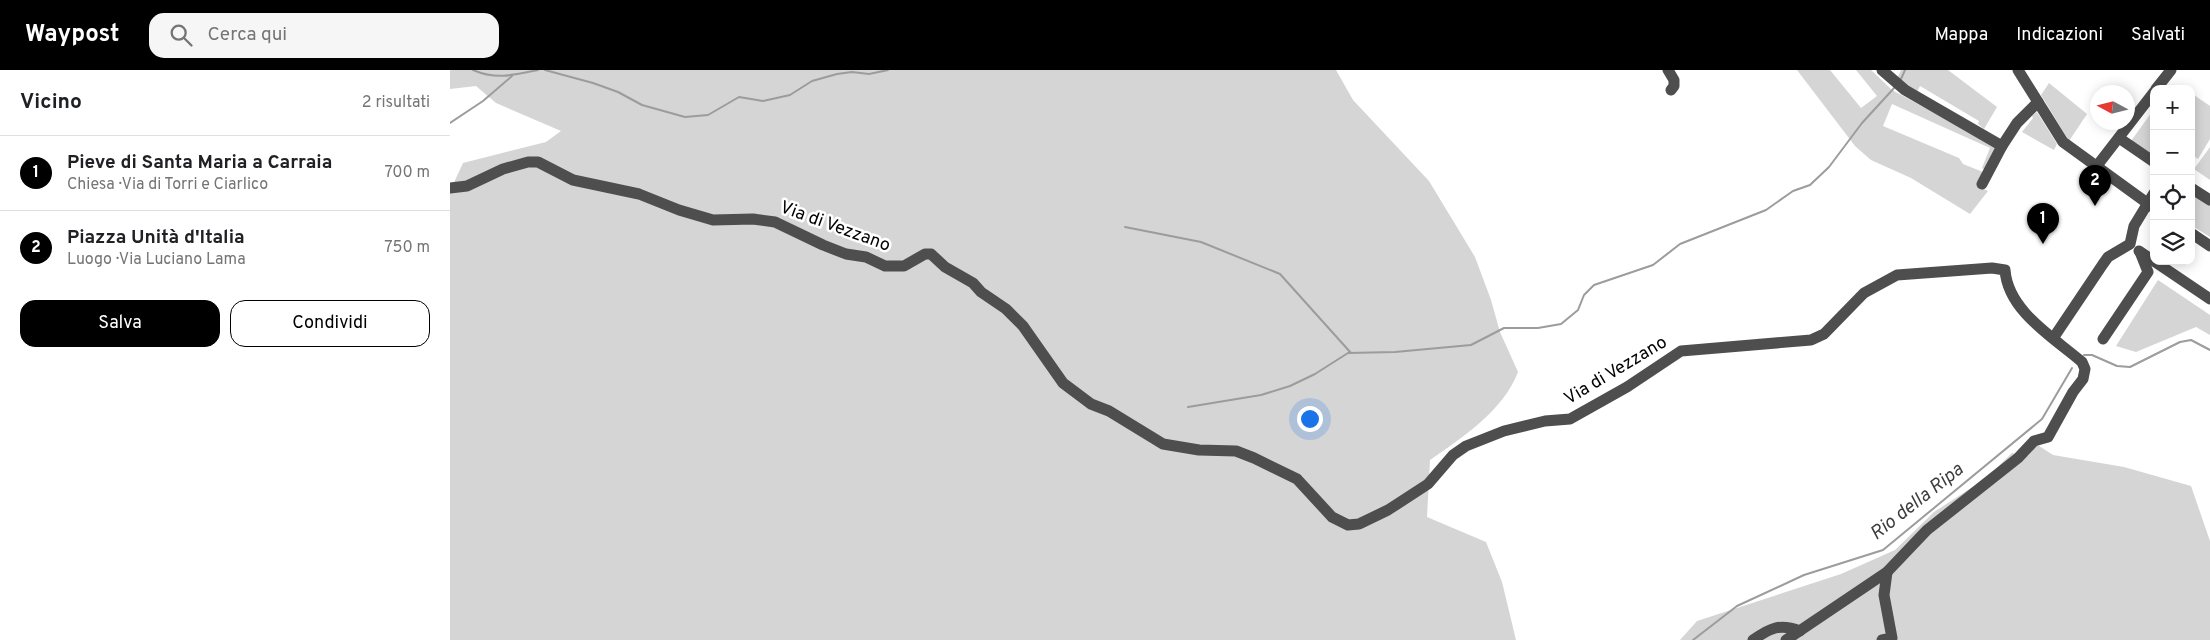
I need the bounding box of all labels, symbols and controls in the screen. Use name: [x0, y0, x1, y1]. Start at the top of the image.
search box: [149, 13, 499, 58]
text: Waypost: [25, 20, 119, 50]
icon: search: [167, 21, 195, 49]
text: Cerca qui: [207, 23, 287, 47]
text: Mappa: [1935, 24, 1988, 47]
text: Indicazioni: [2016, 24, 2103, 47]
text: Salvati: [2131, 24, 2185, 47]
north arrow: [2090, 85, 2135, 130]
map controls: [2150, 85, 2195, 265]
button: +: [2150, 85, 2195, 130]
text: Vicino: [20, 89, 82, 116]
text: 2 risultati: [362, 93, 430, 113]
button: −: [2150, 130, 2195, 175]
text: Pieve di Santa Maria a Carraia: [67, 151, 332, 175]
text: 1: [33, 163, 39, 183]
text: 700 m: [384, 163, 430, 183]
pin: 2: [2079, 165, 2111, 206]
text: Chiesa · Via di Torri e Ciarlico: [67, 175, 268, 195]
button: locate: [2150, 175, 2195, 220]
street label: Via di Vezzano: [777, 196, 893, 258]
pin: 1: [2027, 203, 2059, 244]
button: layers: [2150, 220, 2195, 265]
text: Piazza Unità d'Italia: [67, 226, 245, 250]
text: 2: [31, 238, 41, 258]
text: 750 m: [384, 238, 430, 258]
text: Luogo · Via Luciano Lama: [67, 250, 246, 270]
button: Salva: [20, 300, 220, 347]
button: Condividi: [230, 300, 430, 347]
street label: Via di Vezzano: [1560, 331, 1672, 411]
your location: [1297, 406, 1323, 432]
water label: Rio della Ripa: [1865, 458, 1969, 546]

